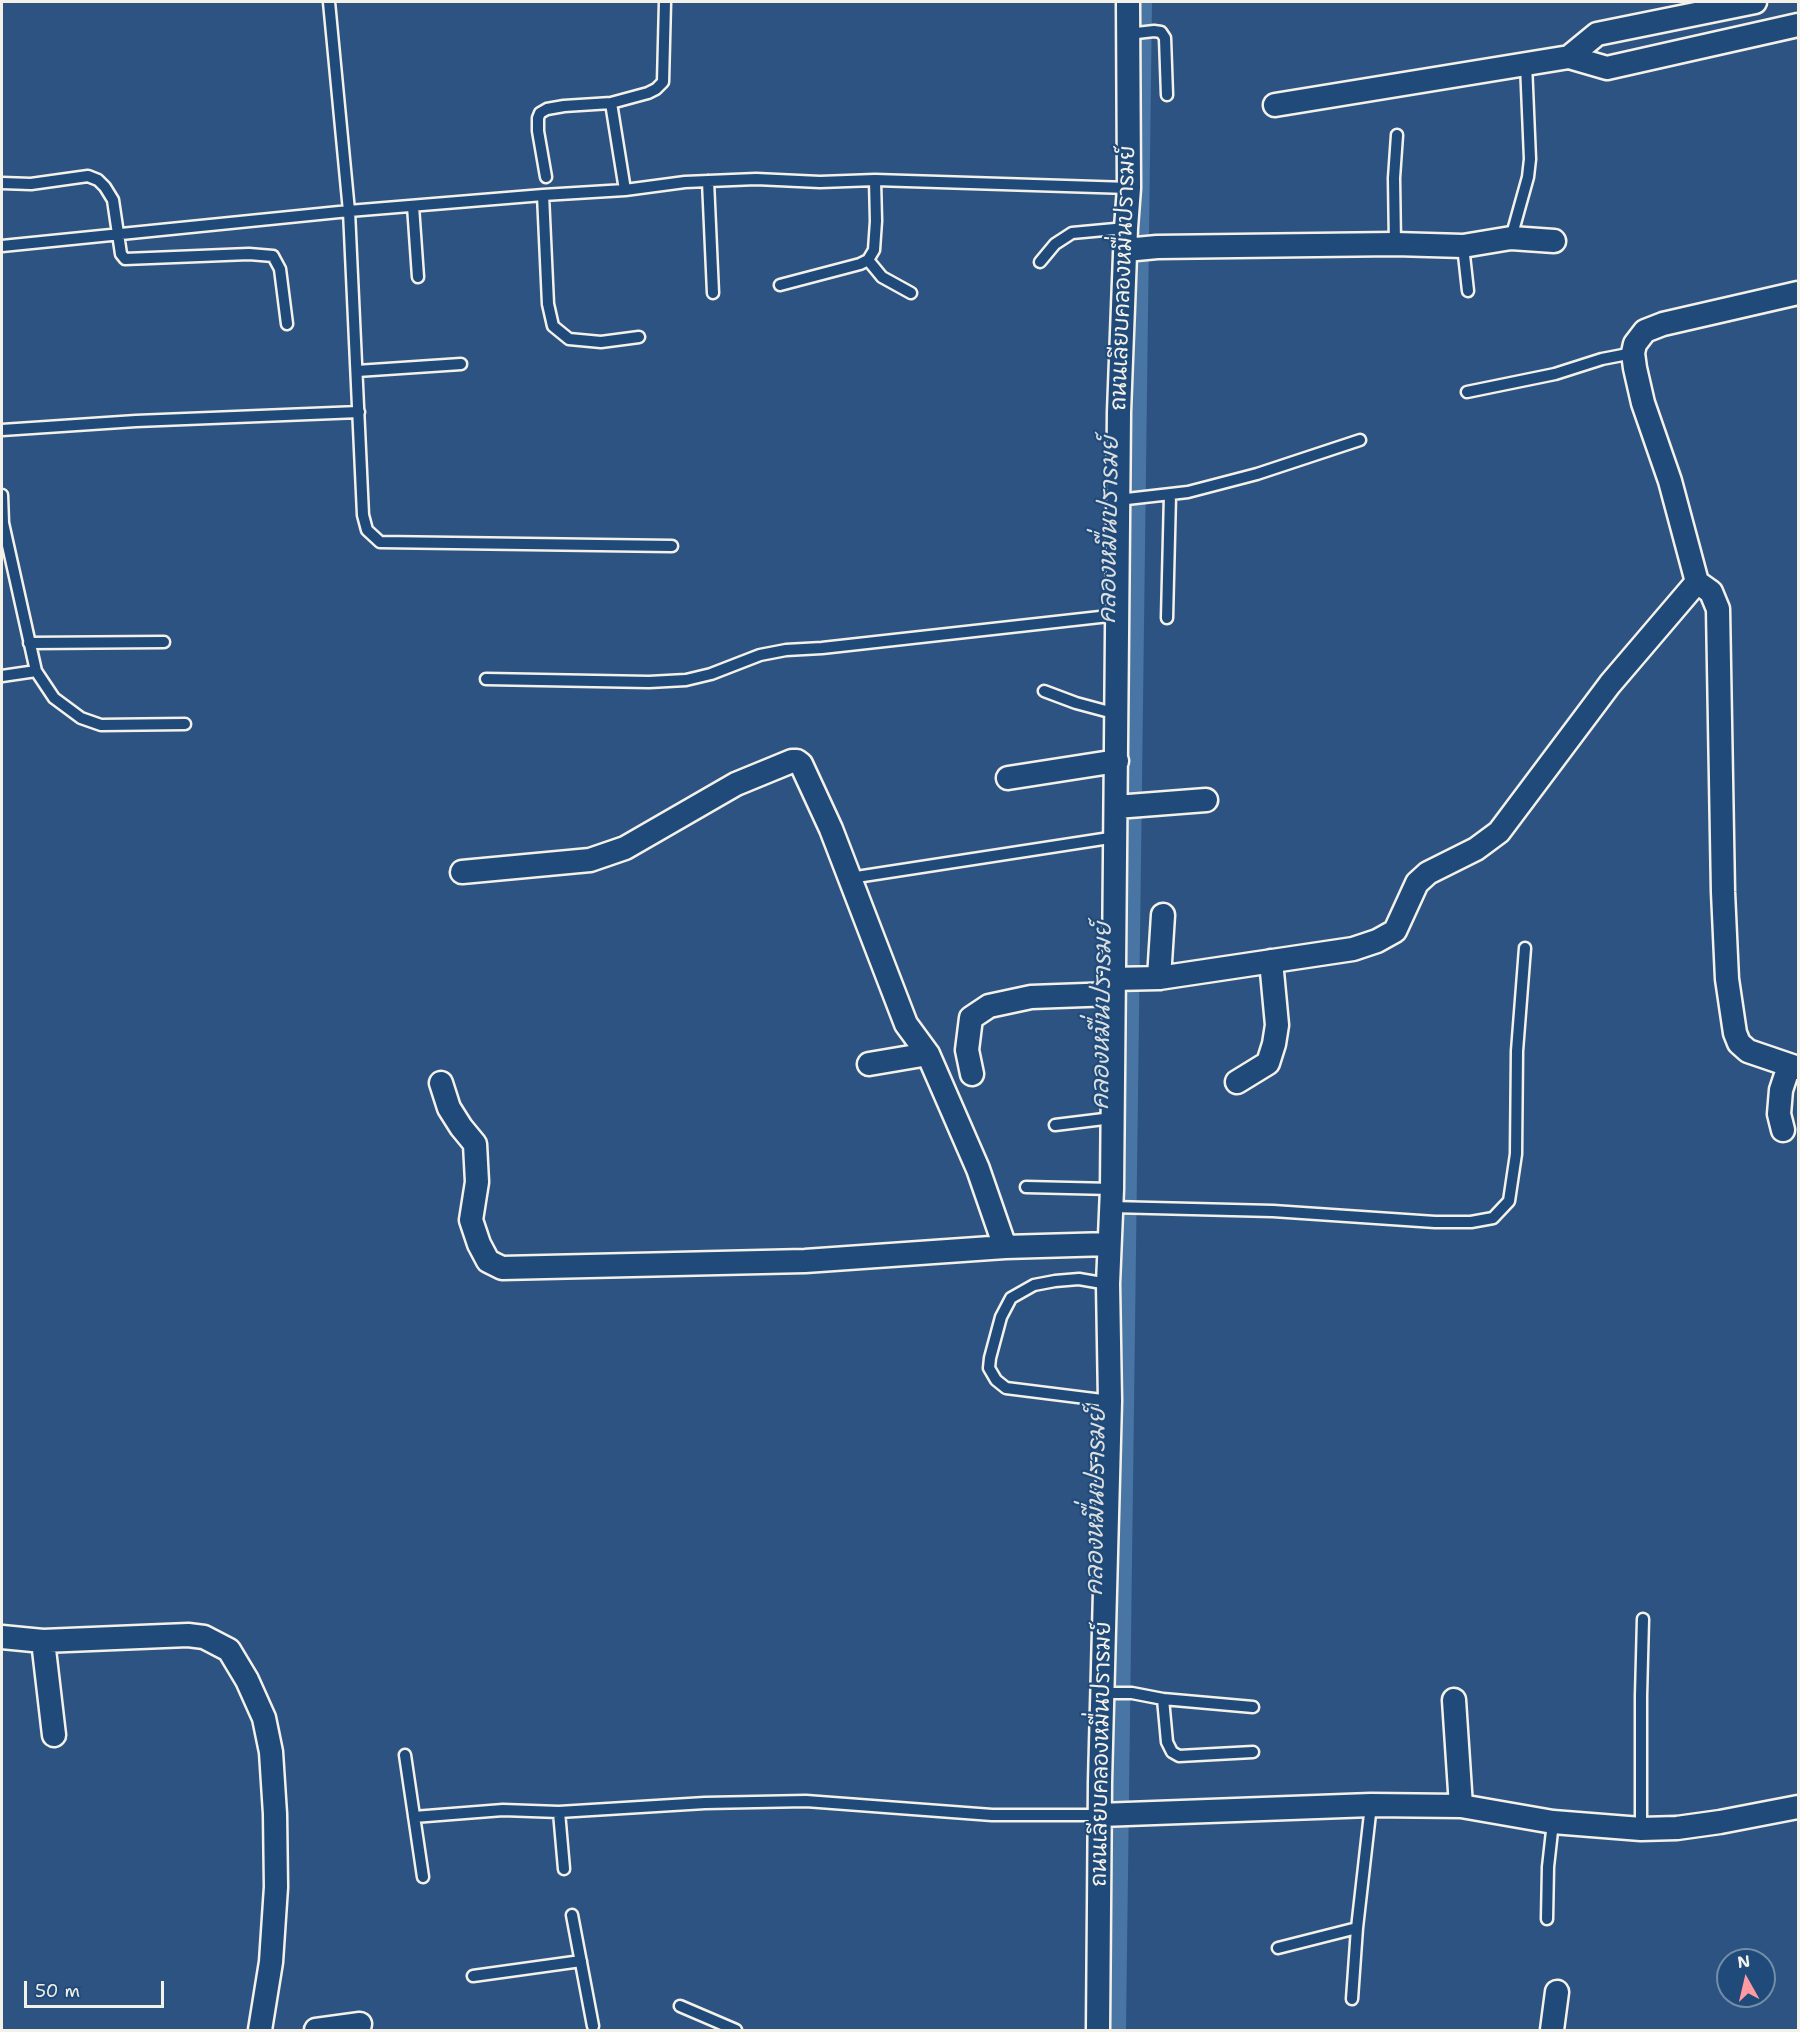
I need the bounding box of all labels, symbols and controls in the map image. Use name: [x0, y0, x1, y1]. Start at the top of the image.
street label: ถนนเลียบคลองหมื่นปรารมย์: [1106, 145, 1142, 411]
water label: คลองหมื่นปรารมย์: [1094, 436, 1126, 624]
water label: คลองหมื่นปรารมย์: [1087, 922, 1119, 1110]
water label: คลองหมื่นปรารมย์: [1081, 1408, 1113, 1596]
street label: ถนนเลียบคลองหมื่นปรารมย์: [1086, 1621, 1118, 1887]
north arrow: [1716, 1948, 1776, 2008]
text: N: [1736, 1950, 1751, 1973]
scale bar: [27, 1969, 166, 2007]
text: 50 m: [35, 1979, 80, 2003]

